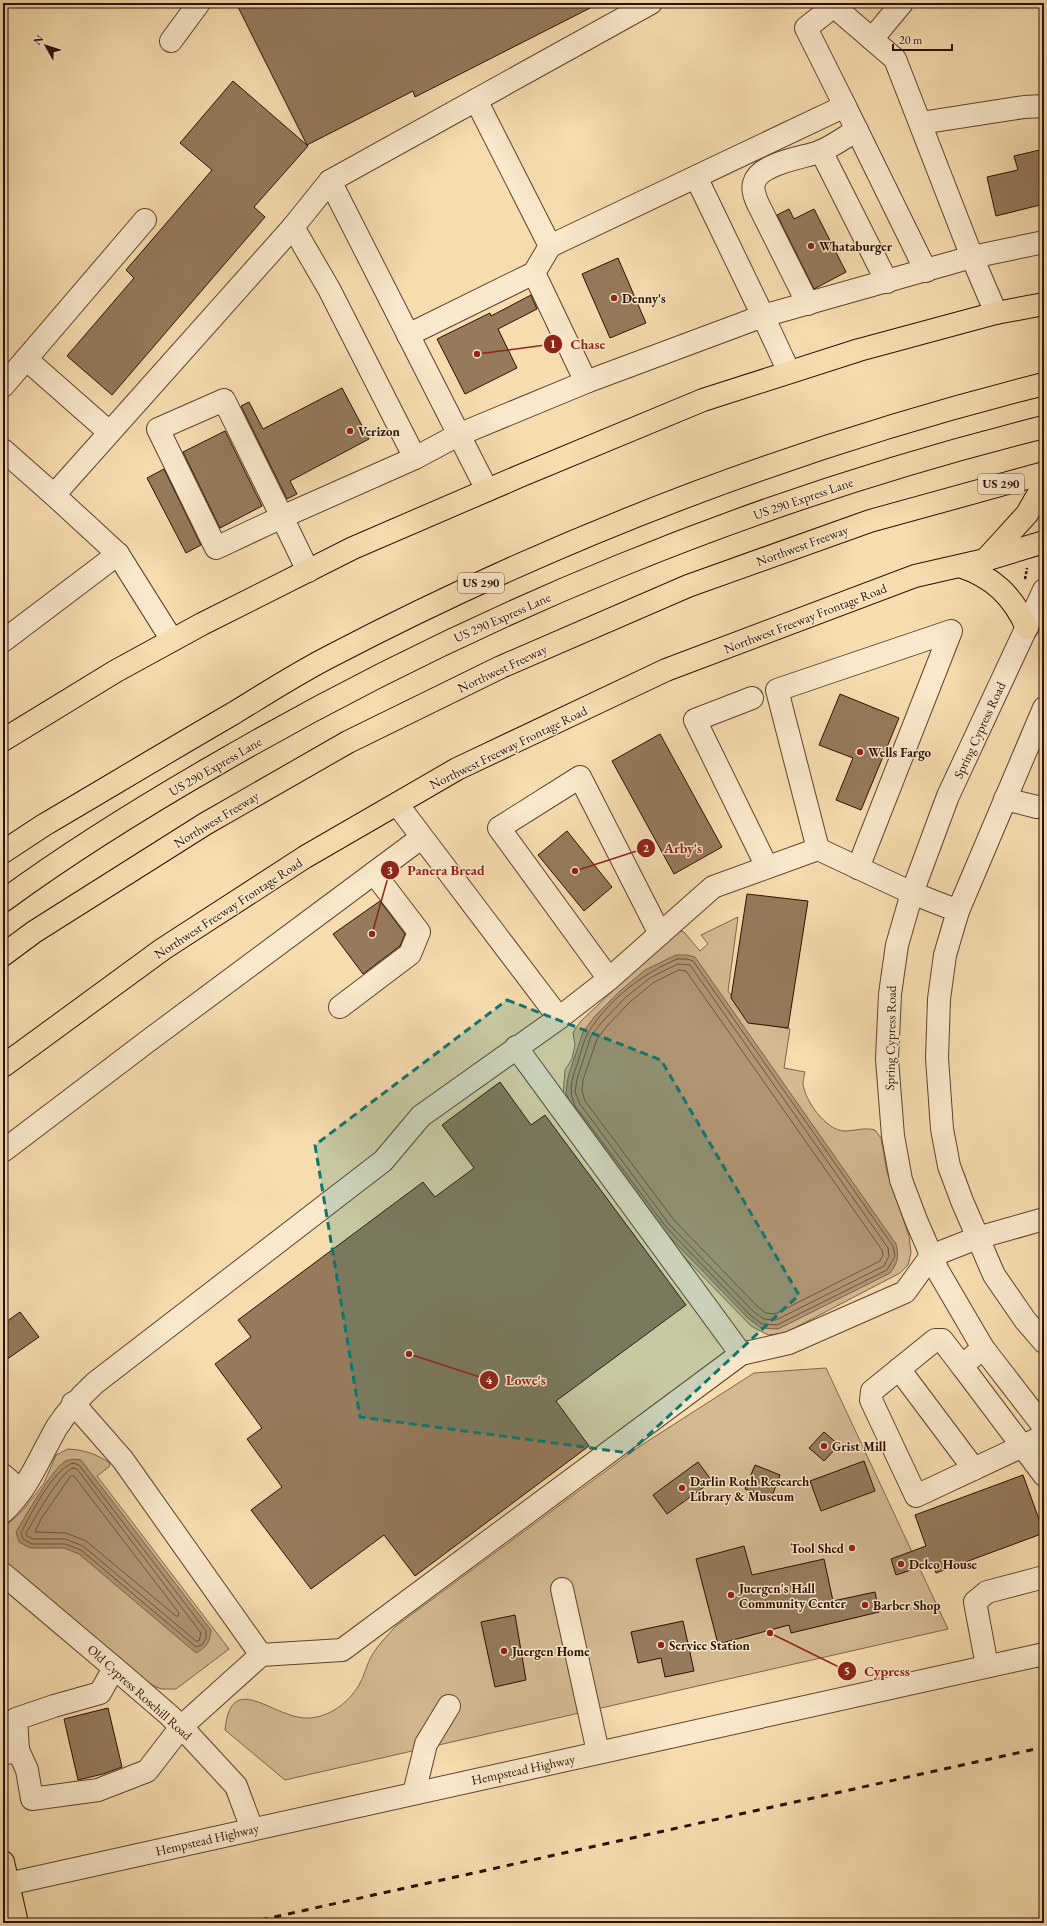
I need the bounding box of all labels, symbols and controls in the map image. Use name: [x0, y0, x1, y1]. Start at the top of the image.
north arrow: [26, 26, 66, 66]
scale bar: [893, 26, 952, 52]
text: N: [30, 32, 47, 48]
text: 20 m: [899, 32, 923, 48]
place label: Whataburger: [819, 238, 893, 255]
marker: Whataburger: [806, 241, 816, 251]
place label: Denny's: [622, 290, 666, 307]
marker: Denny's: [609, 293, 619, 303]
callout: Chase: [543, 331, 614, 357]
text: Chase: [571, 335, 606, 353]
text: 1: [550, 336, 556, 352]
place label: Verizon: [358, 423, 401, 440]
marker: Verizon: [345, 426, 355, 436]
street label: US 290 Express Lane: [751, 473, 855, 523]
road number: US 290: [978, 474, 1024, 494]
street label: Northwest Freeway: [754, 521, 851, 570]
road number: US 290: [458, 573, 504, 593]
street label: Northwest Freeway Frontage Road: [721, 579, 889, 657]
street label: US 290 Express Lane: [451, 588, 553, 646]
street label: Northwest Freeway: [455, 640, 550, 697]
street label: Spring Cypress Road: [950, 679, 1009, 781]
street label: Northwest Freeway Frontage Road: [427, 702, 590, 793]
street label: US 290 Express Lane: [166, 733, 265, 800]
place label: Wells Fargo: [868, 744, 932, 761]
marker: Wells Fargo: [855, 747, 865, 757]
street label: Northwest Freeway: [171, 787, 262, 852]
callout: Arby's: [636, 835, 711, 861]
text: Arby's: [663, 839, 702, 857]
text: 2: [643, 840, 650, 856]
street label: Northwest Freeway Frontage Road: [151, 854, 306, 963]
callout: Panera Bread: [380, 857, 493, 883]
text: Panera Bread: [407, 861, 485, 879]
text: 3: [387, 862, 393, 878]
street label: Spring Cypress Road: [881, 985, 900, 1091]
callout: Lowe's: [479, 1367, 554, 1393]
text: Lowe's: [506, 1371, 546, 1389]
text: 4: [486, 1372, 493, 1388]
place label: Grist Mill: [832, 1438, 887, 1455]
marker: Grist Mill: [819, 1441, 829, 1451]
place label: Darlin Roth Research Library & Museum: [690, 1473, 810, 1505]
marker: Darlin Roth Research Library & Museum: [677, 1483, 687, 1493]
place label: Tool Shed: [790, 1540, 845, 1557]
marker: Tool Shed: [847, 1543, 857, 1553]
place label: Delco House: [909, 1556, 978, 1573]
marker: Delco House: [896, 1559, 906, 1569]
place label: Juergen's Hall Community Center: [737, 1580, 846, 1612]
marker: Juergen's Hall Community Center: [726, 1590, 736, 1600]
place label: Barber Shop: [873, 1597, 941, 1614]
marker: Barber Shop: [860, 1600, 870, 1610]
place label: Service Station: [669, 1637, 751, 1654]
marker: Service Station: [656, 1640, 666, 1650]
street label: Old Cypress Rosehill Road: [84, 1641, 196, 1744]
place label: Juergen Home: [510, 1643, 590, 1660]
marker: Juergen Home: [499, 1646, 509, 1656]
callout: Cypress: [837, 1658, 918, 1684]
text: Cypress: [864, 1662, 910, 1680]
text: 5: [844, 1663, 850, 1679]
street label: Hempstead Highway: [470, 1750, 577, 1789]
street label: Hempstead Highway: [154, 1819, 261, 1860]

